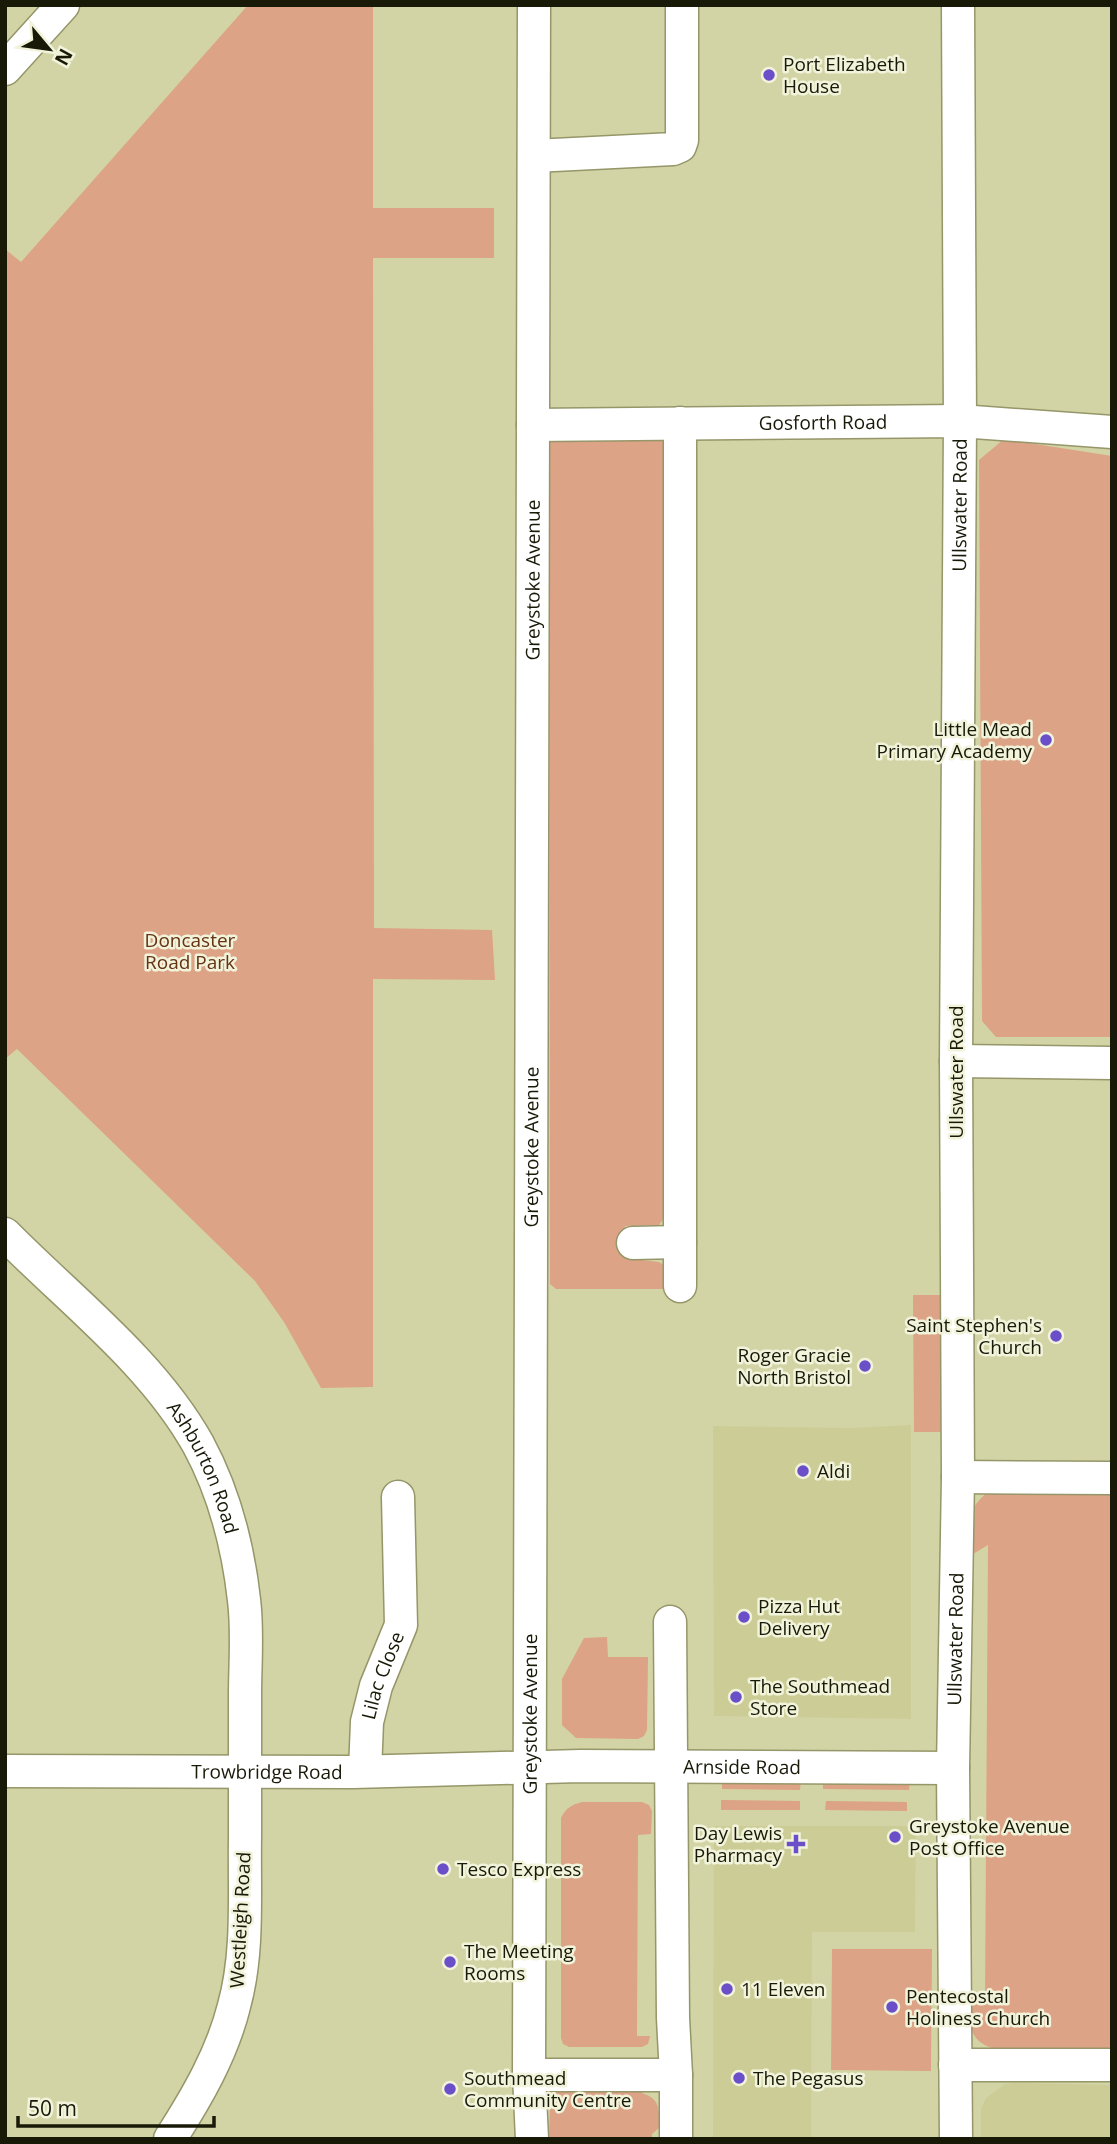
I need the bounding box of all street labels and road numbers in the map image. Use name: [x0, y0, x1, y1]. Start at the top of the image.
street label: Gosforth Road: [759, 409, 887, 436]
street label: Ullswater Road: [946, 438, 973, 572]
street label: Greystoke Avenue: [519, 500, 546, 661]
street label: Ullswater Road: [943, 1005, 969, 1139]
street label: Greystoke Avenue: [518, 1067, 544, 1228]
street label: Ashburton Road: [161, 1396, 245, 1536]
street label: Ullswater Road: [941, 1572, 969, 1706]
street label: Lilac Close: [355, 1628, 410, 1722]
street label: Greystoke Avenue: [517, 1634, 543, 1795]
street label: Arnside Road: [683, 1754, 801, 1780]
street label: Trowbridge Road: [191, 1759, 343, 1785]
street label: Westleigh Road: [223, 1851, 257, 1989]

